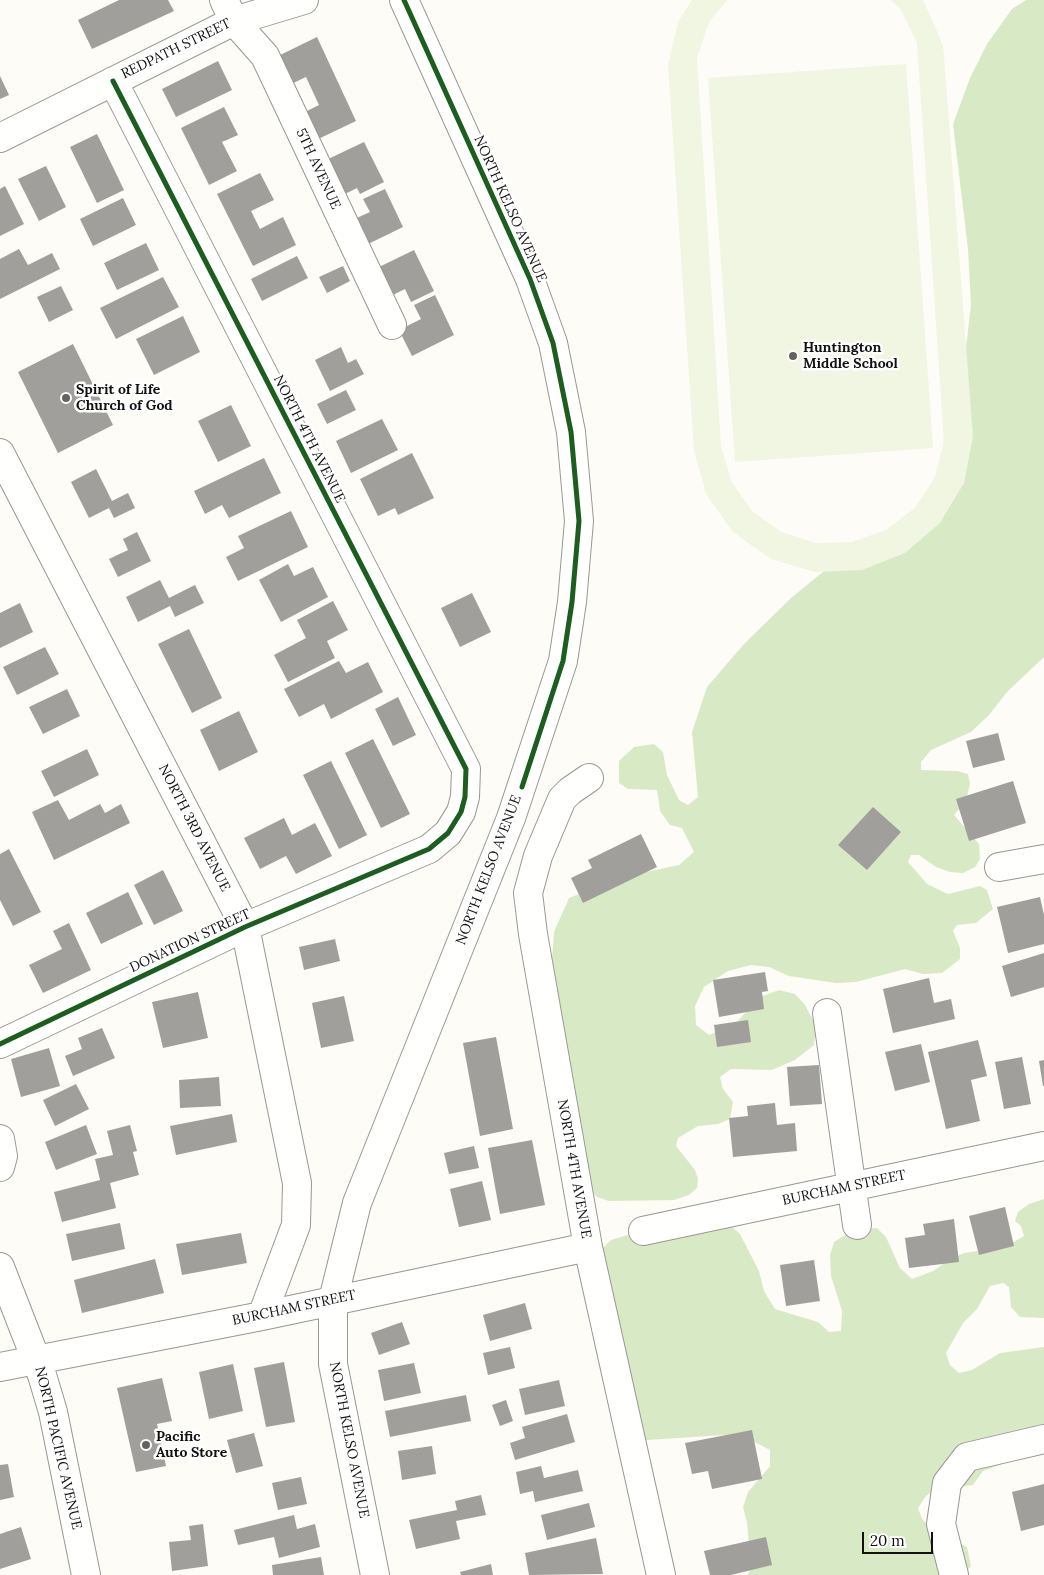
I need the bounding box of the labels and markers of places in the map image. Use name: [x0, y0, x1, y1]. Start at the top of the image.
place label: Huntington Middle School: [803, 340, 898, 372]
marker: Huntington Middle School: [787, 350, 799, 362]
place label: Spirit of Life Church of God: [76, 382, 173, 414]
marker: Spirit of Life Church of God: [60, 392, 72, 404]
place label: Pacific Auto Store: [156, 1429, 227, 1461]
marker: Pacific Auto Store: [140, 1439, 152, 1451]

